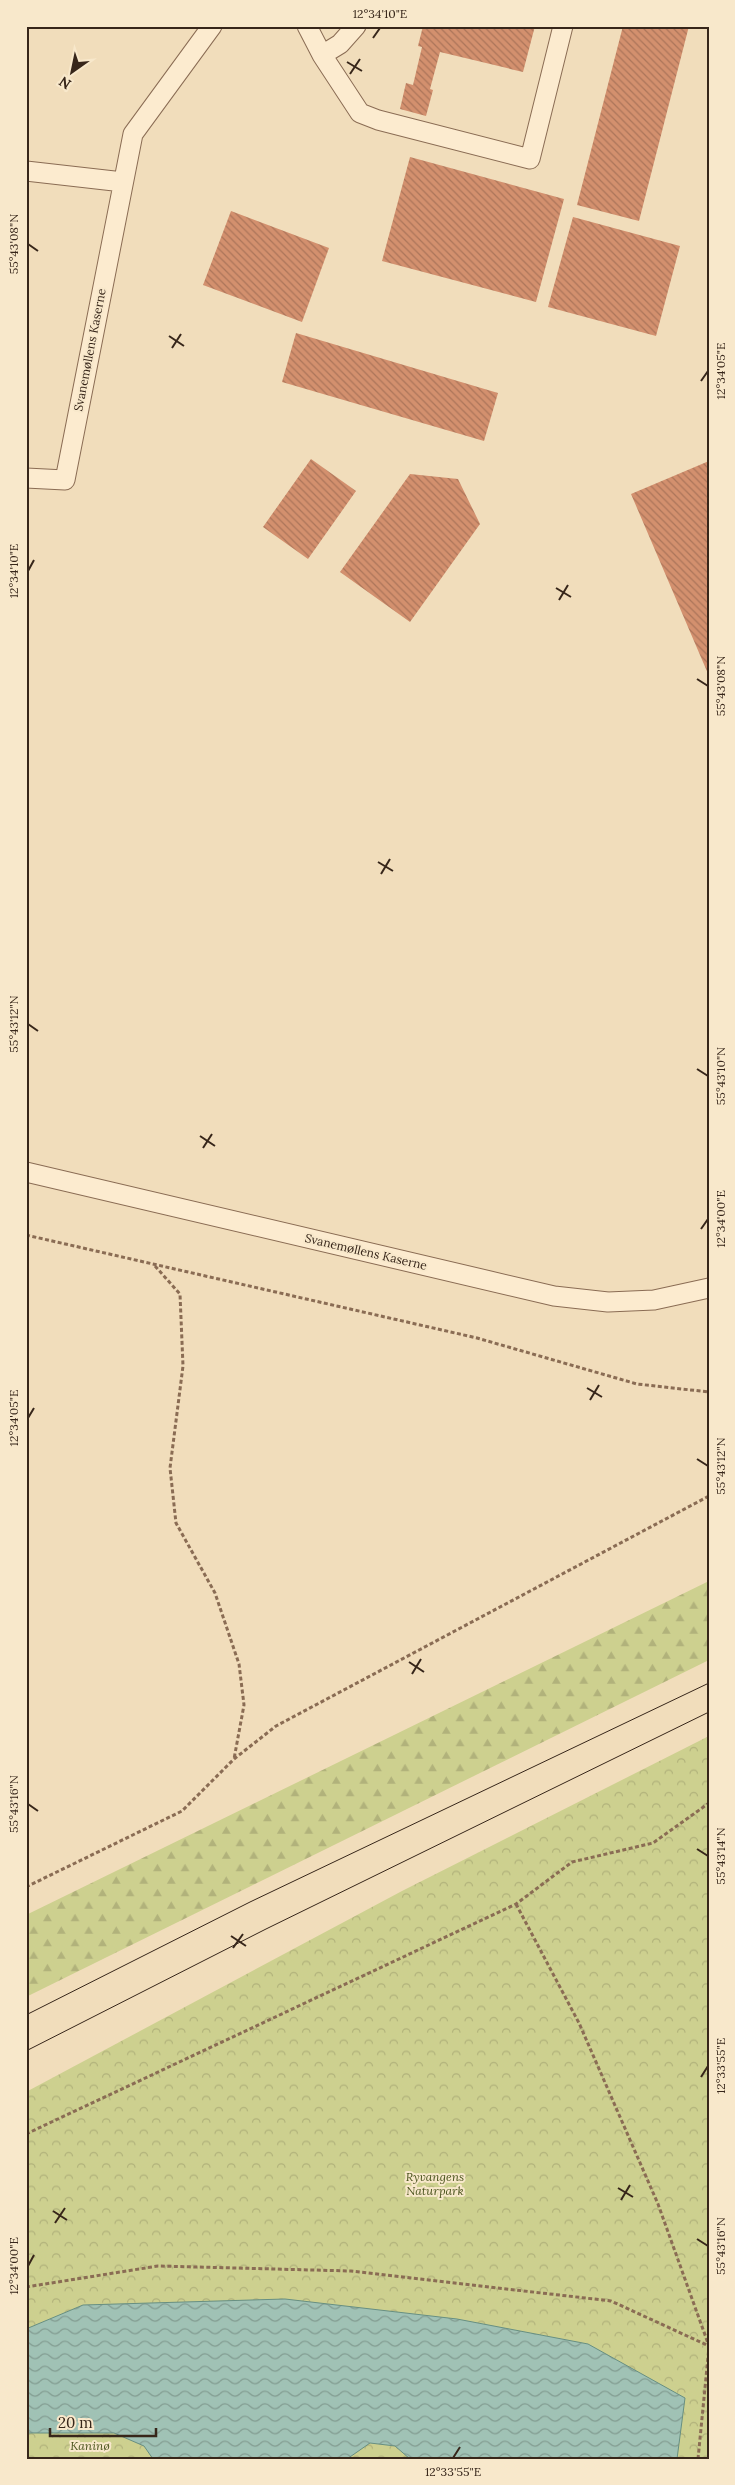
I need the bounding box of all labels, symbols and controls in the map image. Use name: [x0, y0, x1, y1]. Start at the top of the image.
text: 12°34'10"E: [353, 6, 407, 21]
north arrow: [48, 48, 98, 98]
text: N: [55, 72, 74, 93]
text: 55°43'08"N: [6, 214, 21, 274]
street label: Svanemøllens Kaserne: [70, 287, 109, 413]
text: 12°34'05"E: [713, 343, 728, 399]
text: 12°34'10"E: [6, 544, 21, 598]
text: 55°43'08"N: [713, 656, 728, 716]
text: 55°43'12"N: [6, 995, 21, 1053]
text: 55°43'10"N: [713, 1047, 728, 1105]
text: 12°34'00"E: [713, 1190, 728, 1248]
street label: Svanemøllens Kaserne: [304, 1230, 429, 1273]
text: 12°34'05"E: [6, 1390, 21, 1446]
text: 55°43'12"N: [713, 1437, 728, 1495]
text: 55°43'16"N: [6, 1775, 21, 1833]
text: 55°43'14"N: [713, 1827, 728, 1885]
text: 12°33'55"E: [713, 2038, 728, 2094]
park label: Ryvangens Naturpark: [406, 2169, 464, 2198]
text: 55°43'16"N: [713, 2217, 728, 2275]
text: 12°34'00"E: [6, 2237, 21, 2295]
scale bar: [50, 2405, 156, 2437]
text: 20 m: [58, 2413, 93, 2432]
park label: Kaninø: [70, 2438, 110, 2453]
text: 12°33'55"E: [425, 2464, 481, 2479]

